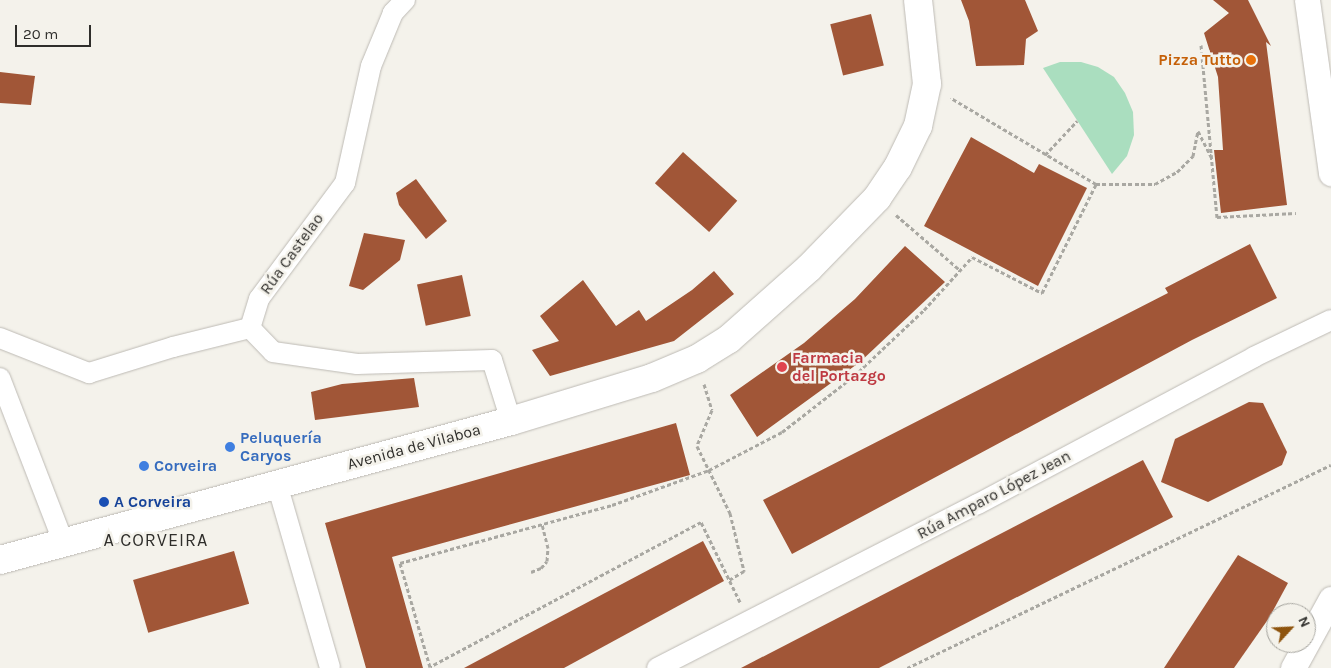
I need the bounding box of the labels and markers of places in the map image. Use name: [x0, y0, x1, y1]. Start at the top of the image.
place label: Pizza Tutto: [1158, 50, 1241, 70]
marker: Pizza Tutto: [1245, 54, 1257, 66]
place label: Farmacia del Portazgo: [792, 348, 886, 386]
marker: Farmacia del Portazgo: [776, 361, 788, 373]
place label: Peluquería Caryos: [240, 428, 322, 466]
marker: Peluquería Caryos: [224, 441, 236, 453]
place label: Corveira: [154, 456, 217, 476]
marker: Corveira: [138, 460, 150, 472]
place label: A Corveira: [114, 492, 191, 512]
marker: A Corveira: [98, 496, 110, 508]

